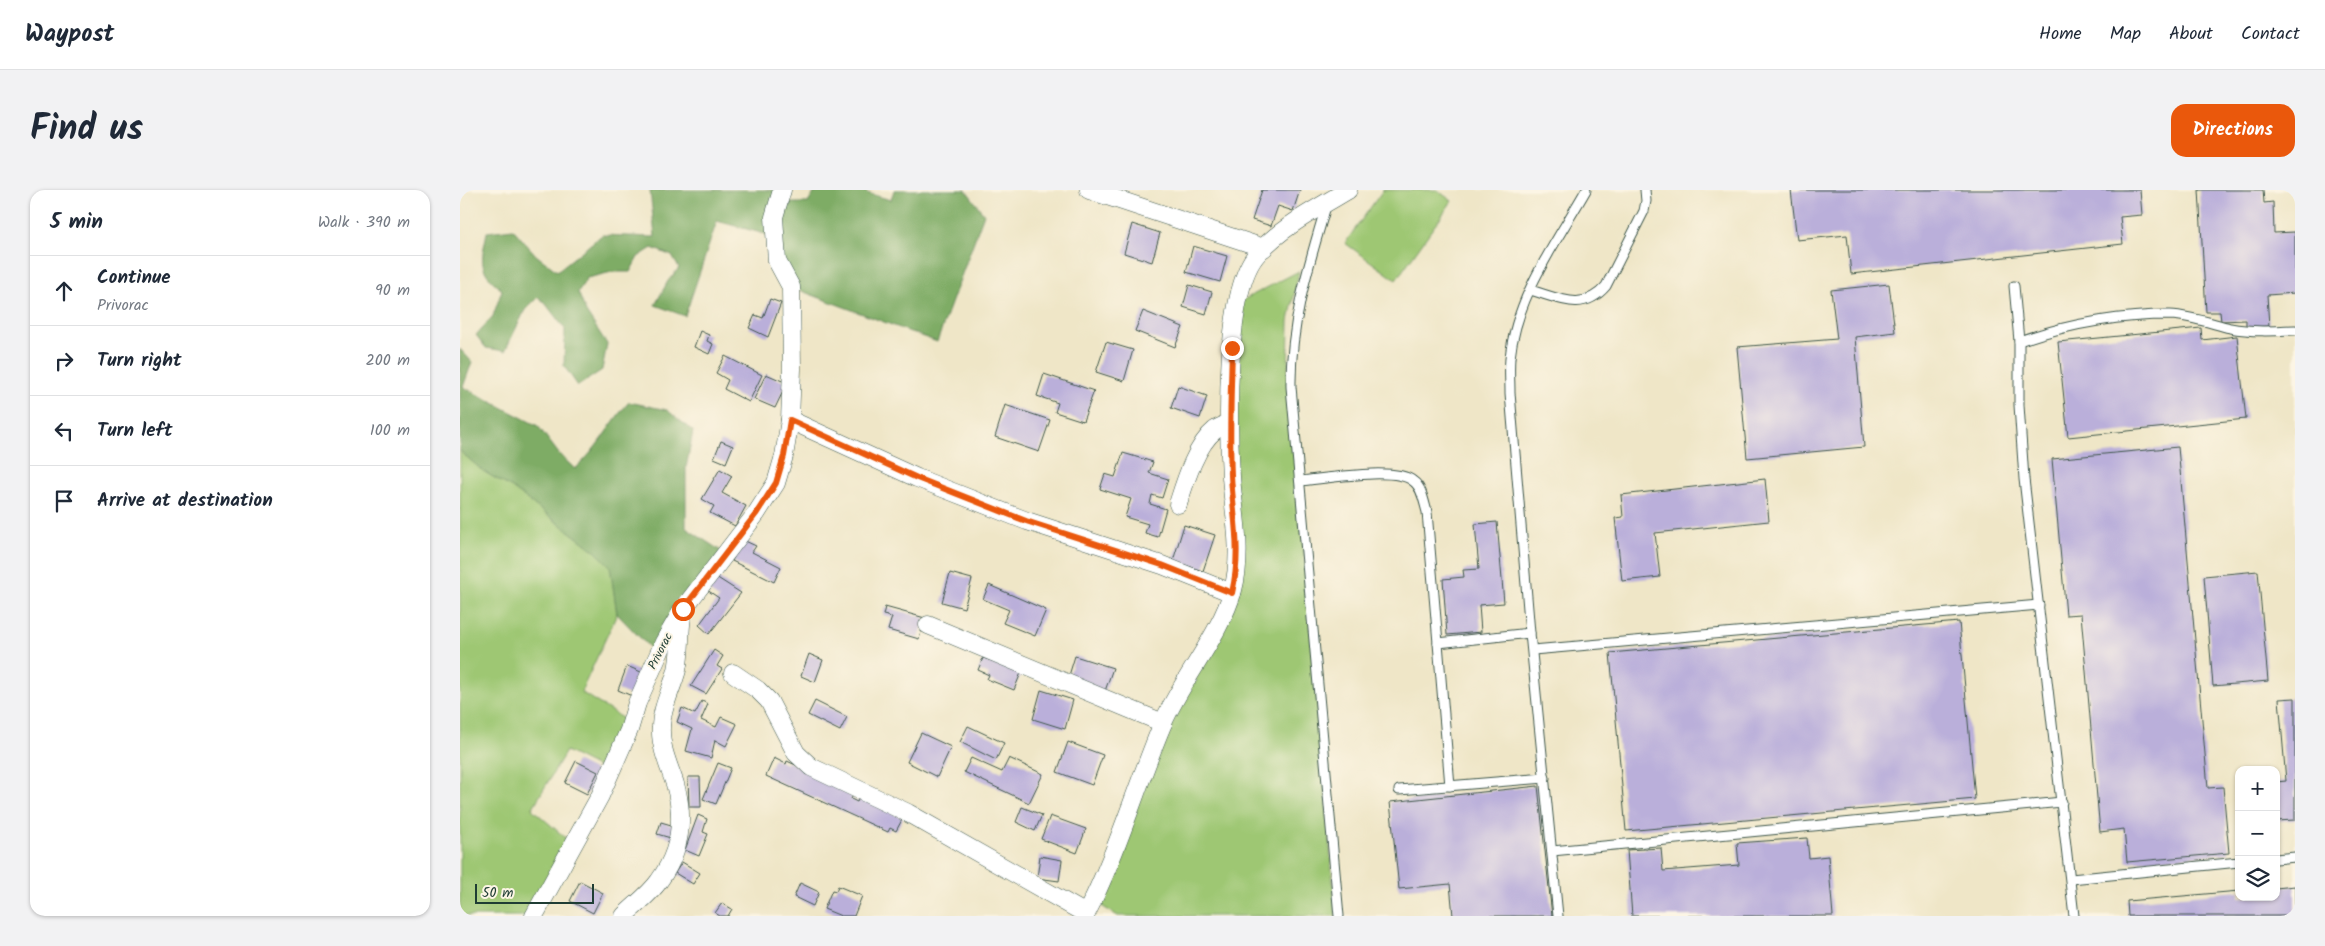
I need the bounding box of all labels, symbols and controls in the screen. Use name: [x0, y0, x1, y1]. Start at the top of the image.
text: Waypost: [25, 15, 114, 54]
text: Home: [2039, 20, 2082, 49]
text: Map: [2110, 20, 2141, 49]
text: About: [2169, 20, 2213, 49]
text: Contact: [2241, 20, 2300, 49]
text: Find us: [30, 102, 143, 158]
button: Directions: [2171, 104, 2295, 157]
text: 5 min: [50, 206, 103, 239]
text: Walk · 390 m: [318, 210, 410, 235]
text: Continue: [97, 263, 170, 293]
icon: ahead: [50, 277, 78, 305]
text: 90 m: [375, 278, 410, 303]
text: Privorac: [97, 293, 149, 318]
route end: [1221, 337, 1244, 360]
text: Turn right: [97, 346, 182, 376]
icon: right: [50, 347, 78, 375]
text: 200 m: [366, 348, 410, 373]
text: Turn left: [97, 416, 172, 446]
icon: left: [50, 417, 78, 445]
text: 100 m: [370, 418, 410, 443]
text: Arrive at destination: [97, 486, 273, 516]
icon: arrive: [50, 487, 78, 515]
route start: [672, 598, 695, 621]
street label: Privorac: [643, 630, 678, 673]
map controls: [2235, 766, 2280, 901]
button: +: [2235, 766, 2280, 811]
button: −: [2235, 811, 2280, 856]
button: layers: [2235, 856, 2280, 901]
scale bar: [475, 881, 594, 904]
text: 50 m: [482, 882, 513, 904]

